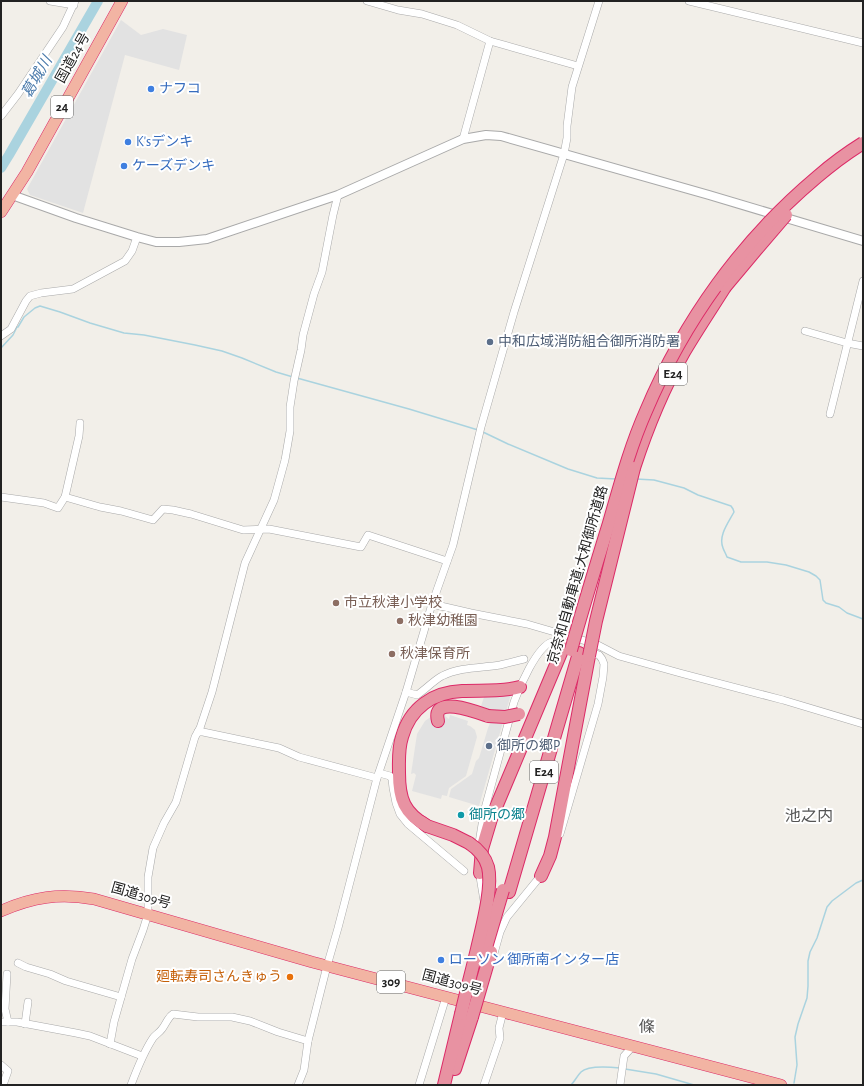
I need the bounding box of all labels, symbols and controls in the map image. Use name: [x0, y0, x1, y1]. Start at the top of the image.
street label: 国道24号: [53, 30, 92, 85]
water label: 葛城川: [18, 52, 56, 100]
place label: ナフコ: [159, 81, 201, 96]
marker: ナフコ: [146, 84, 156, 94]
road number: 24: [51, 96, 73, 118]
place label: K'sデンキ: [136, 134, 193, 149]
marker: K'sデンキ: [123, 137, 133, 147]
place label: ケーズデンキ: [132, 157, 215, 173]
marker: ケーズデンキ: [119, 161, 129, 171]
place label: 中和広域消防組合御所消防署: [498, 334, 680, 349]
marker: 中和広域消防組合御所消防署: [485, 337, 495, 347]
road number: E24: [659, 363, 687, 385]
street label: 京奈和自動車道;大和御所道路: [545, 484, 610, 666]
place label: 市立秋津小学校: [344, 595, 442, 610]
marker: 市立秋津小学校: [331, 598, 341, 608]
place label: 秋津幼稚園: [408, 613, 478, 628]
marker: 秋津幼稚園: [395, 616, 405, 626]
place label: 秋津保育所: [400, 646, 470, 661]
marker: 秋津保育所: [387, 649, 397, 659]
place label: 御所の郷P: [497, 738, 560, 753]
marker: 御所の郷P: [484, 741, 494, 751]
road number: E24: [530, 761, 558, 783]
place label: 御所の郷: [469, 807, 525, 822]
district label: 池之内: [785, 808, 833, 824]
marker: 御所の郷: [456, 810, 466, 820]
street label: 国道309号: [109, 880, 173, 911]
place label: ローソン 御所南インター店: [449, 952, 619, 967]
marker: ローソン 御所南インター店: [436, 955, 446, 965]
street label: 国道309号: [420, 967, 484, 998]
place label: 廻転寿司さんきゅう: [156, 969, 282, 984]
road number: 309: [377, 971, 405, 993]
marker: 廻転寿司さんきゅう: [285, 972, 295, 982]
district label: 條: [639, 1018, 655, 1035]

